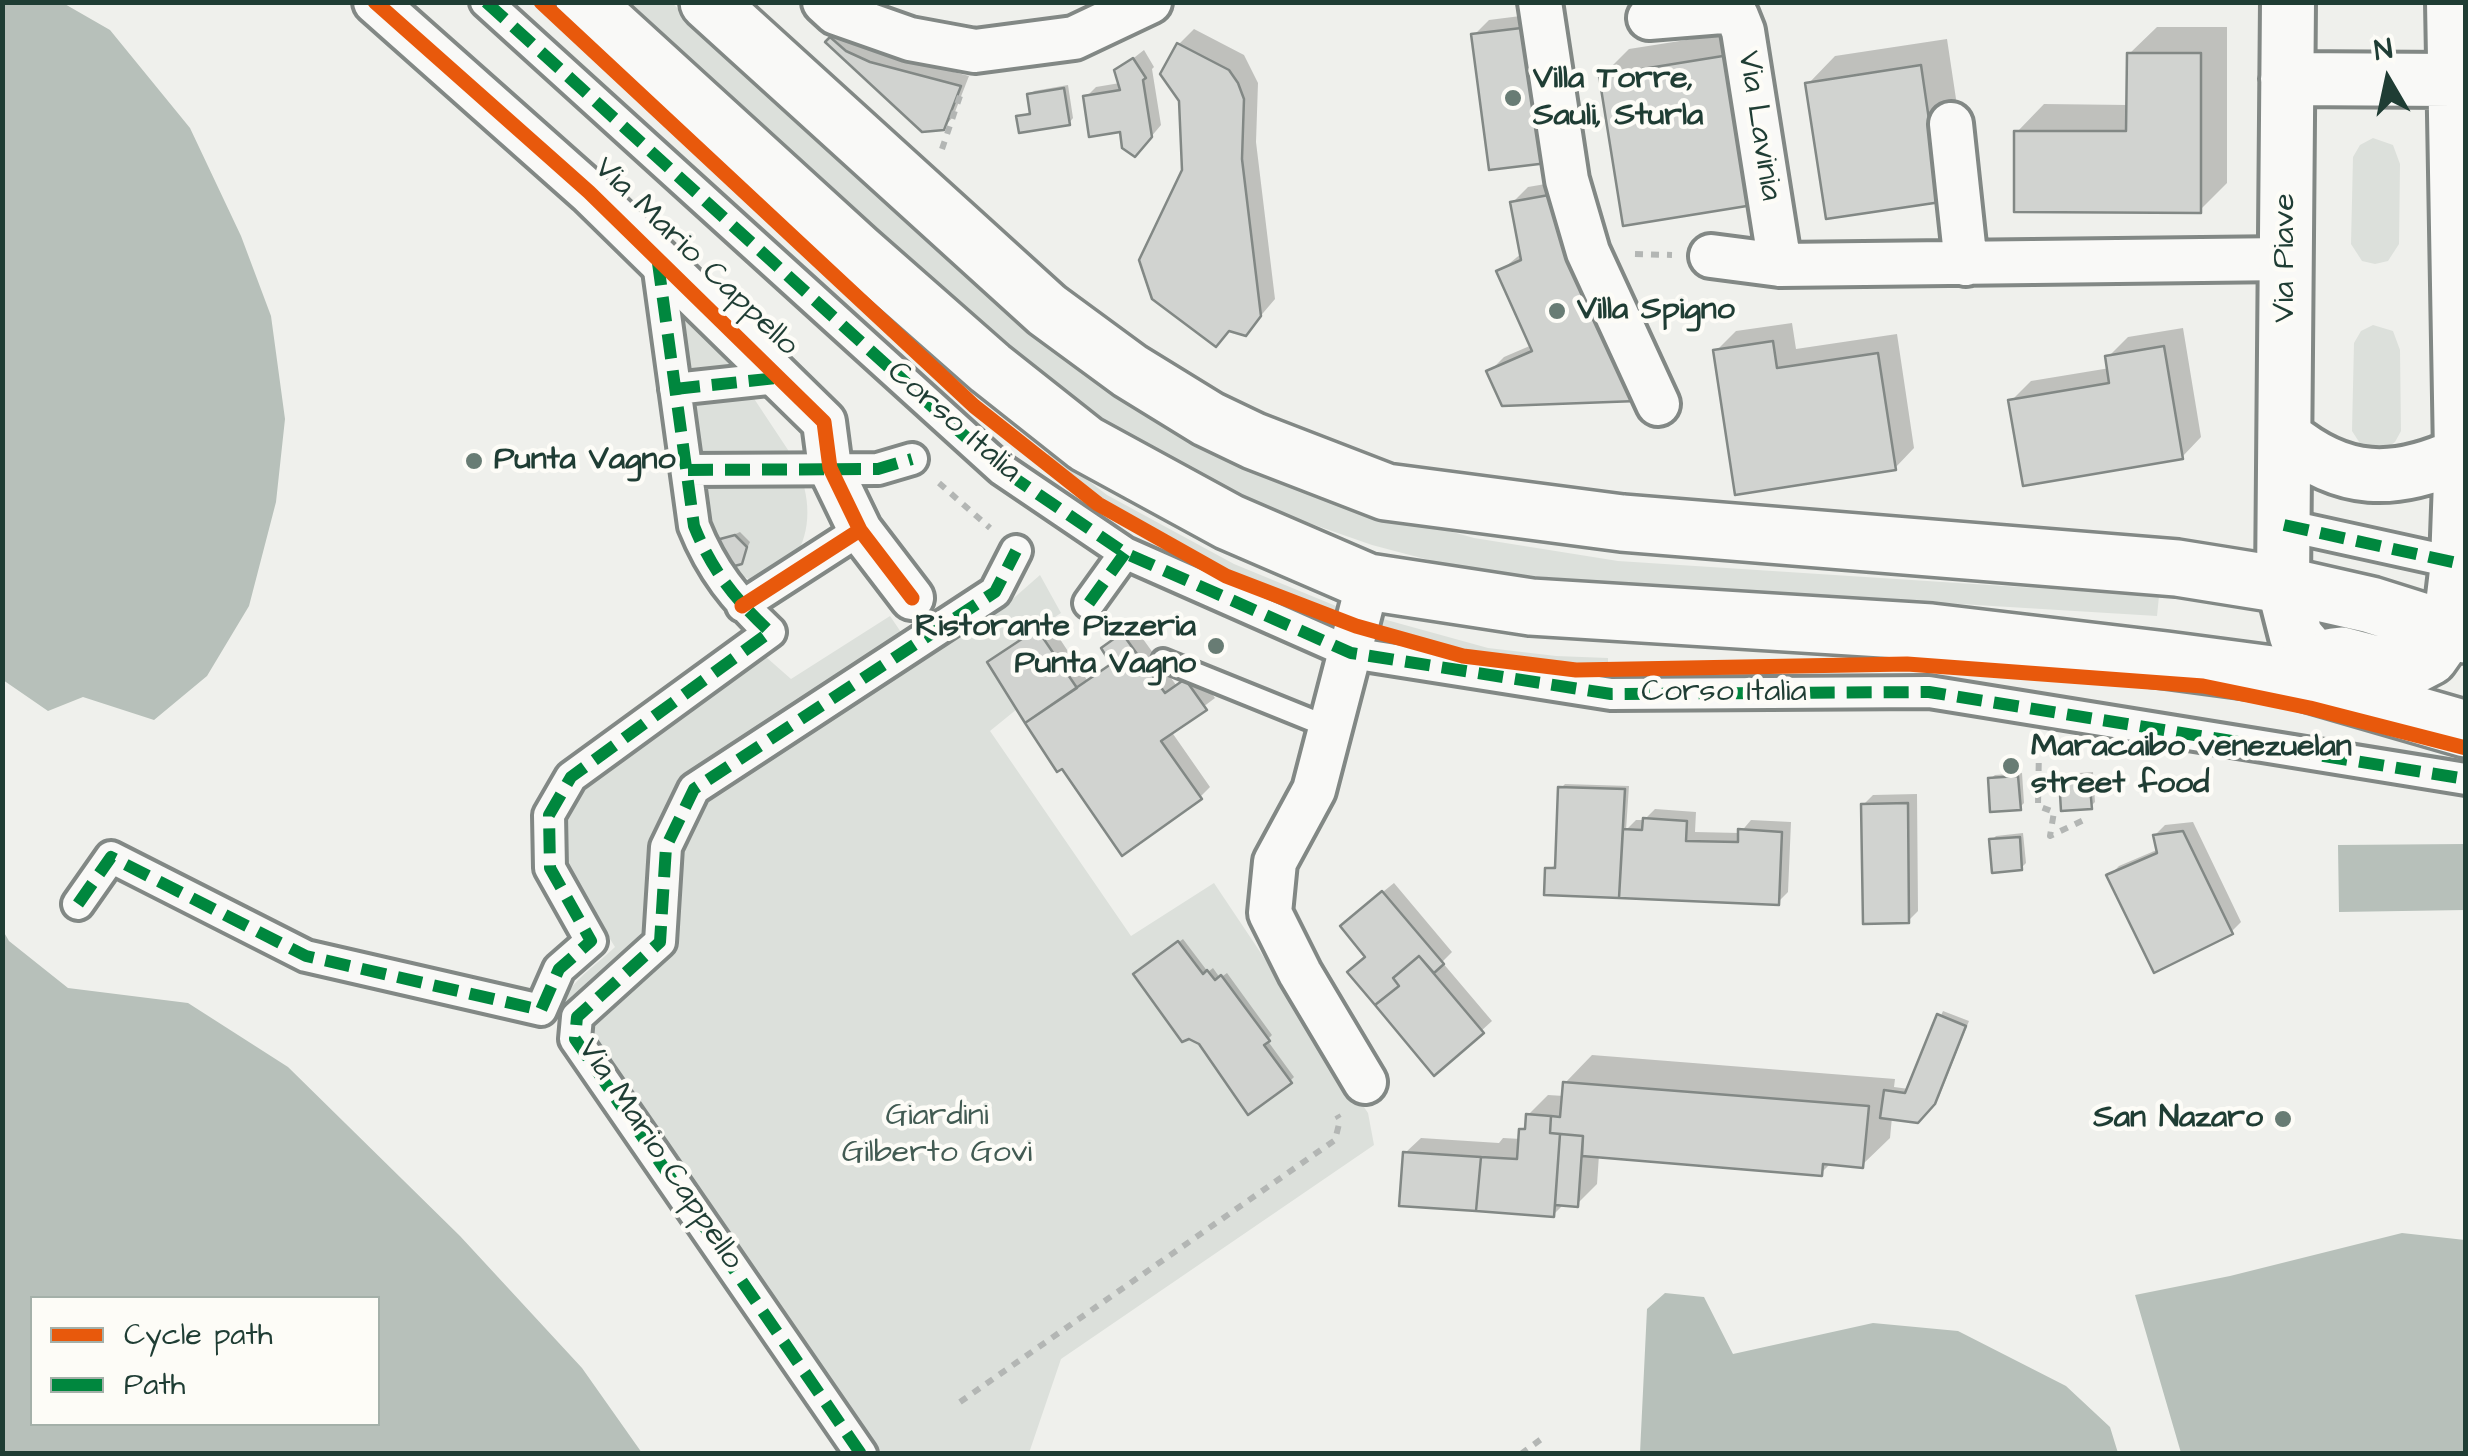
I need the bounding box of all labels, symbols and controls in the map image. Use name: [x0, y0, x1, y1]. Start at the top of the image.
text: N: [2372, 29, 2395, 71]
north arrow: [2338, 30, 2438, 130]
street label: Via Lavinia: [1727, 48, 1789, 204]
place label: Villa Torre, Sauli, Sturla: [1533, 61, 1703, 136]
marker: Villa Torre, Sauli, Sturla: [1502, 87, 1524, 109]
street label: Via Mario Cappello: [585, 150, 805, 366]
street label: Via Piave: [2267, 193, 2305, 323]
place label: Villa Spigno: [1577, 292, 1735, 330]
marker: Villa Spigno: [1546, 300, 1568, 322]
street label: Corso Italia: [878, 354, 1028, 492]
place label: Punta Vagno: [494, 442, 676, 480]
marker: Punta Vagno: [463, 450, 485, 472]
place label: Ristorante Pizzeria Punta Vagno: [915, 609, 1196, 684]
marker: Ristorante Pizzeria Punta Vagno: [1205, 635, 1227, 657]
street label: Corso Italia: [1641, 674, 1807, 712]
place label: Maracaibo venezuelan street food: [2031, 729, 2352, 804]
marker: Maracaibo venezuelan street food: [2000, 755, 2022, 777]
street label: Via Mario Cappello: [568, 1032, 750, 1278]
park label: Giardini Gilberto Govi: [842, 1098, 1032, 1173]
place label: San Nazaro: [2093, 1100, 2263, 1138]
marker: San Nazaro: [2272, 1108, 2294, 1130]
legend: [30, 1296, 380, 1426]
text: Cycle path: [124, 1314, 273, 1356]
text: Path: [124, 1364, 185, 1406]

